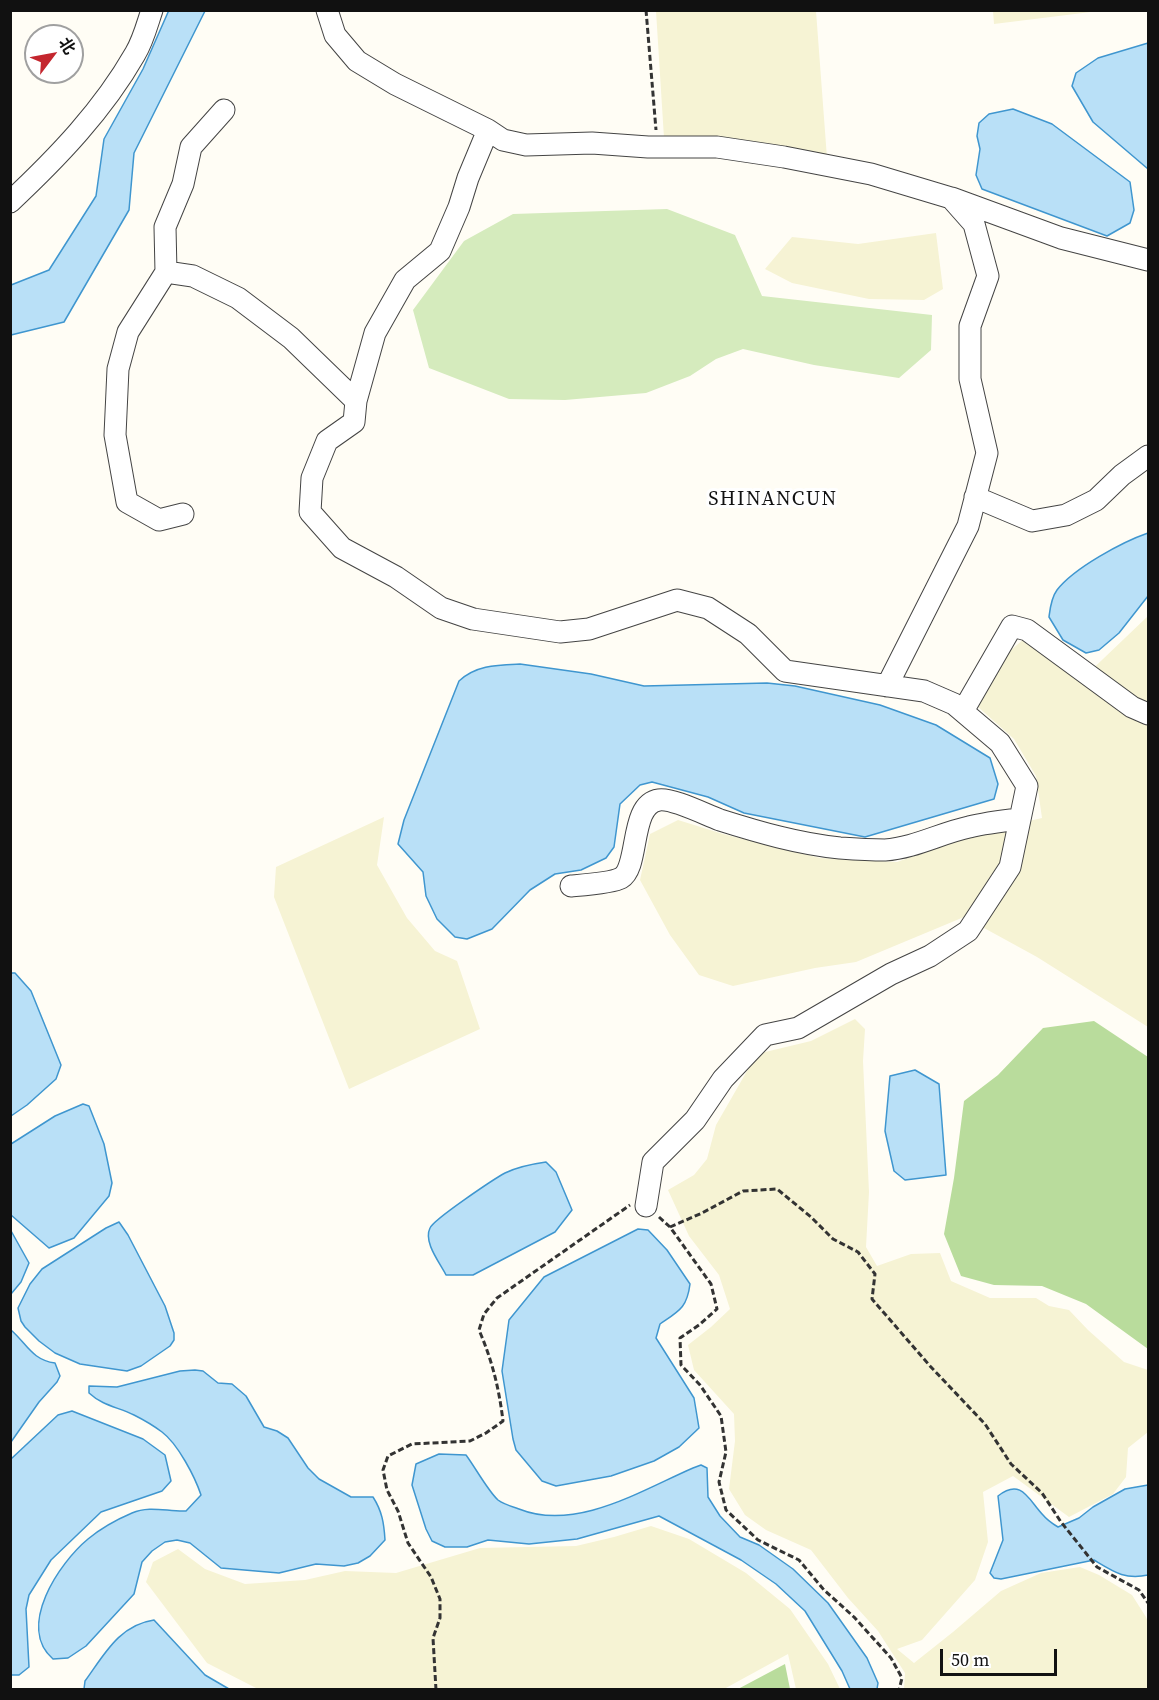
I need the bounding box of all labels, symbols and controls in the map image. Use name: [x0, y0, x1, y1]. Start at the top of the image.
north arrow: [24, 24, 84, 84]
text: 北: [54, 33, 81, 58]
district label: SHINANCUN: [708, 488, 838, 512]
scale bar: [943, 1637, 1060, 1675]
text: 50 m: [951, 1647, 989, 1672]

